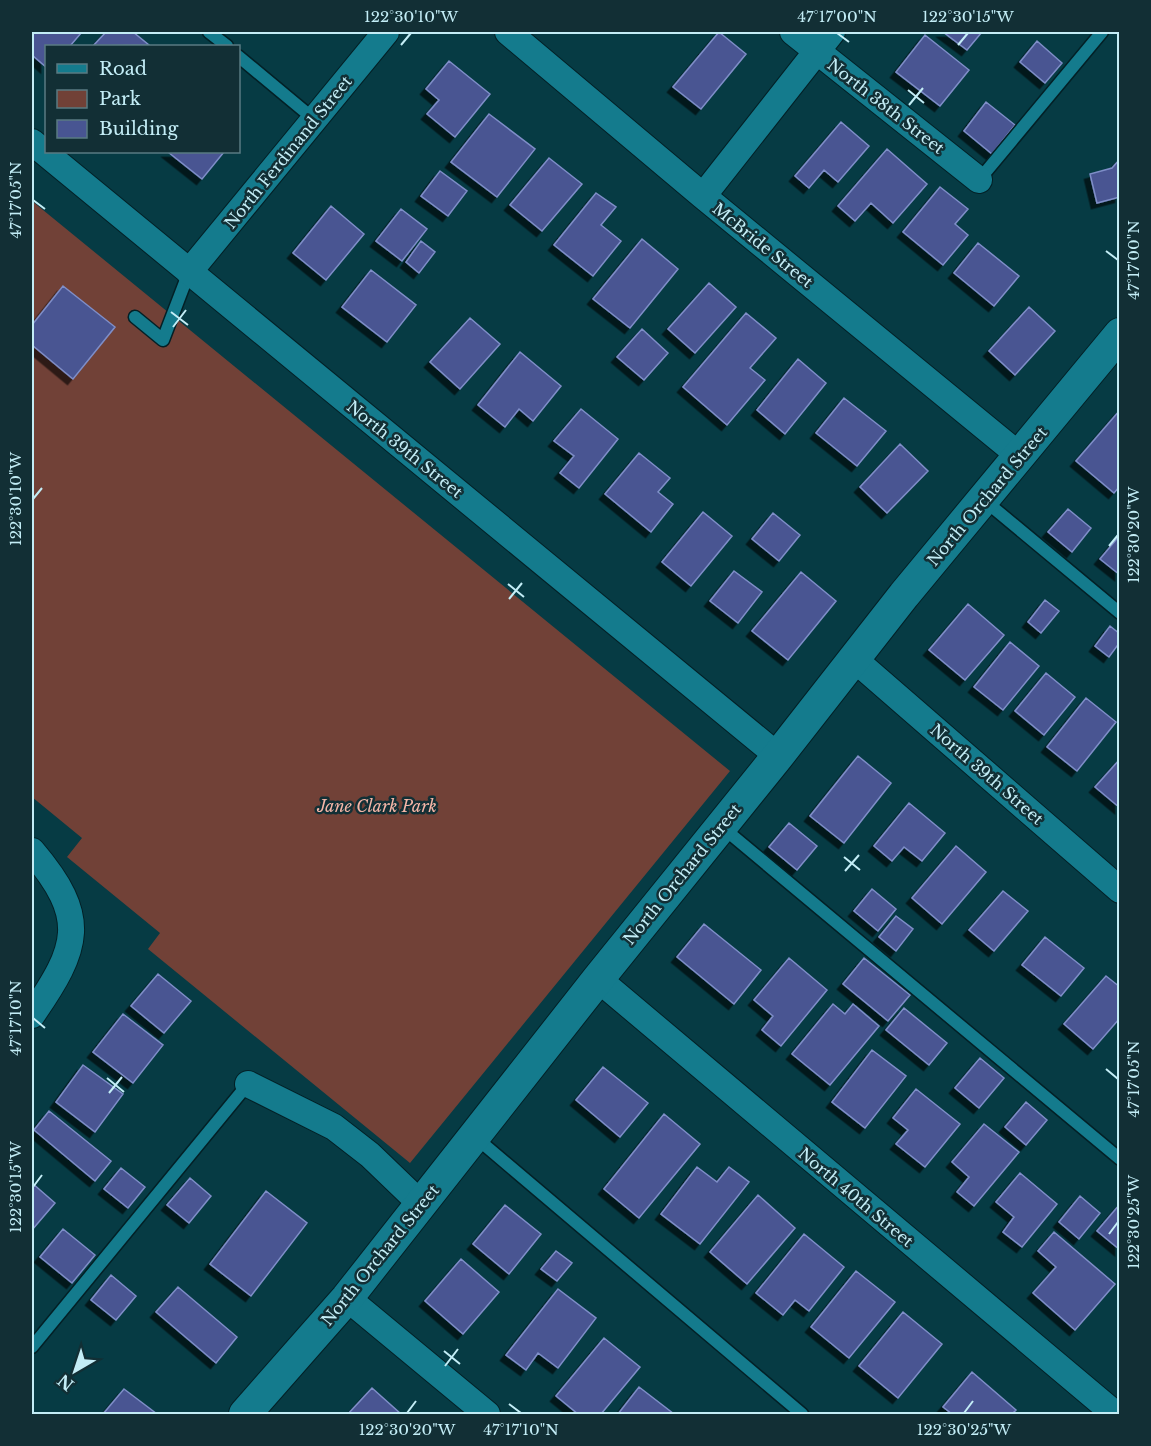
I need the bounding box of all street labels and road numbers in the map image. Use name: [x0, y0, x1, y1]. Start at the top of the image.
street label: North 38th Street: [823, 54, 949, 158]
street label: North Ferdinand Street: [220, 71, 356, 233]
street label: McBride Street: [709, 198, 817, 292]
street label: North 39th Street: [343, 396, 467, 502]
street label: North Orchard Street: [923, 422, 1051, 570]
street label: North 39th Street: [926, 719, 1048, 829]
street label: North Orchard Street: [619, 799, 745, 949]
street label: North 40th Street: [794, 1143, 918, 1251]
street label: North Orchard Street: [317, 1180, 443, 1330]

